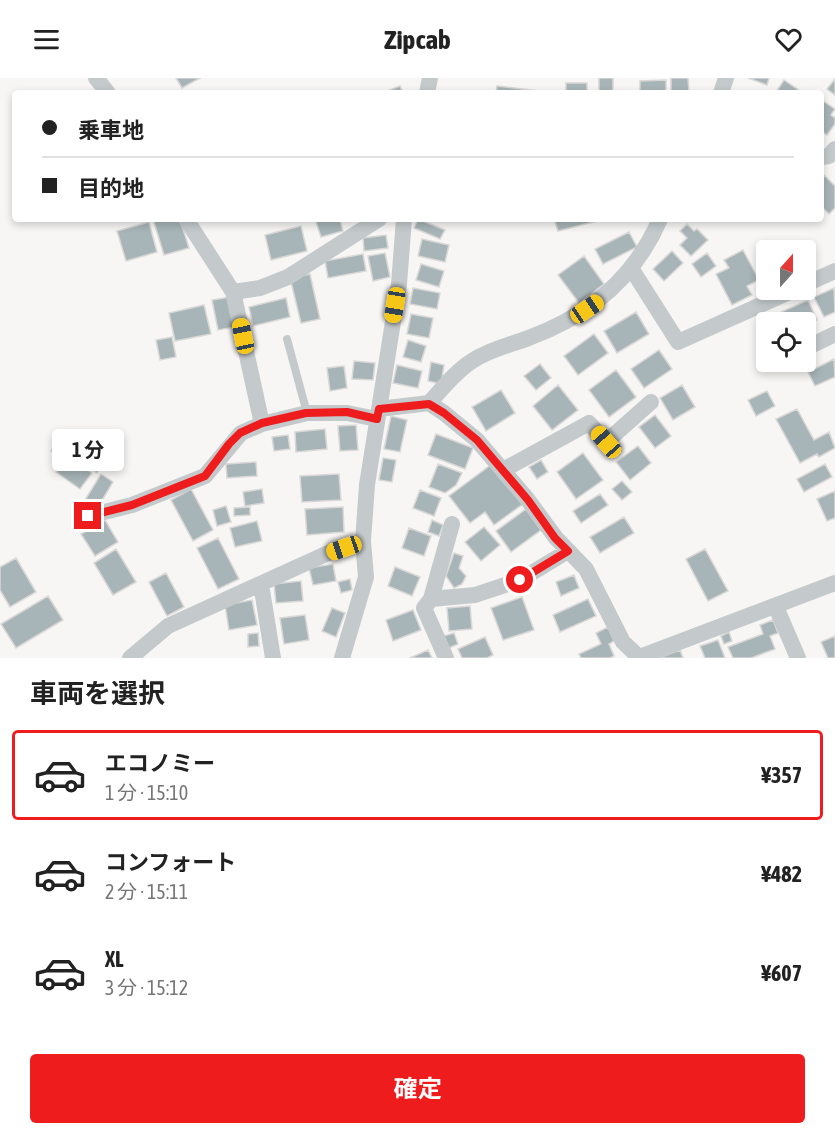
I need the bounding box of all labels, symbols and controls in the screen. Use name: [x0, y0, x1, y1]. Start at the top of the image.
icon: menu: [30, 23, 63, 56]
icon: heart: [772, 23, 805, 56]
text: Zipcab: [384, 24, 451, 55]
text: 乗車地: [78, 117, 144, 143]
text: 目的地: [78, 175, 144, 201]
north arrow: [756, 240, 816, 300]
map controls: [756, 240, 816, 372]
car: [383, 286, 407, 324]
car: [567, 291, 607, 327]
button: locate: [756, 312, 816, 372]
car: [230, 317, 256, 355]
car: [587, 423, 625, 461]
callout: 1 分: [52, 429, 124, 471]
text: 1 分: [72, 438, 104, 461]
route end: [74, 502, 101, 529]
car: [324, 534, 364, 562]
route start: [506, 566, 533, 593]
text: 車両を選択: [30, 678, 165, 709]
icon: car: [33, 748, 87, 802]
text: エコノミー: [105, 750, 215, 776]
text: ¥357: [761, 762, 802, 788]
text: 1 分 · 15:10: [105, 781, 188, 804]
icon: car: [33, 847, 87, 901]
text: コンフォート: [105, 849, 236, 875]
text: ¥482: [761, 861, 802, 887]
text: 2 分 · 15:11: [105, 880, 188, 903]
icon: car: [33, 946, 87, 1000]
text: XL: [105, 946, 123, 972]
text: ¥607: [761, 960, 802, 986]
text: 3 分 · 15:12: [105, 976, 188, 999]
button: 確定: [30, 1054, 805, 1123]

